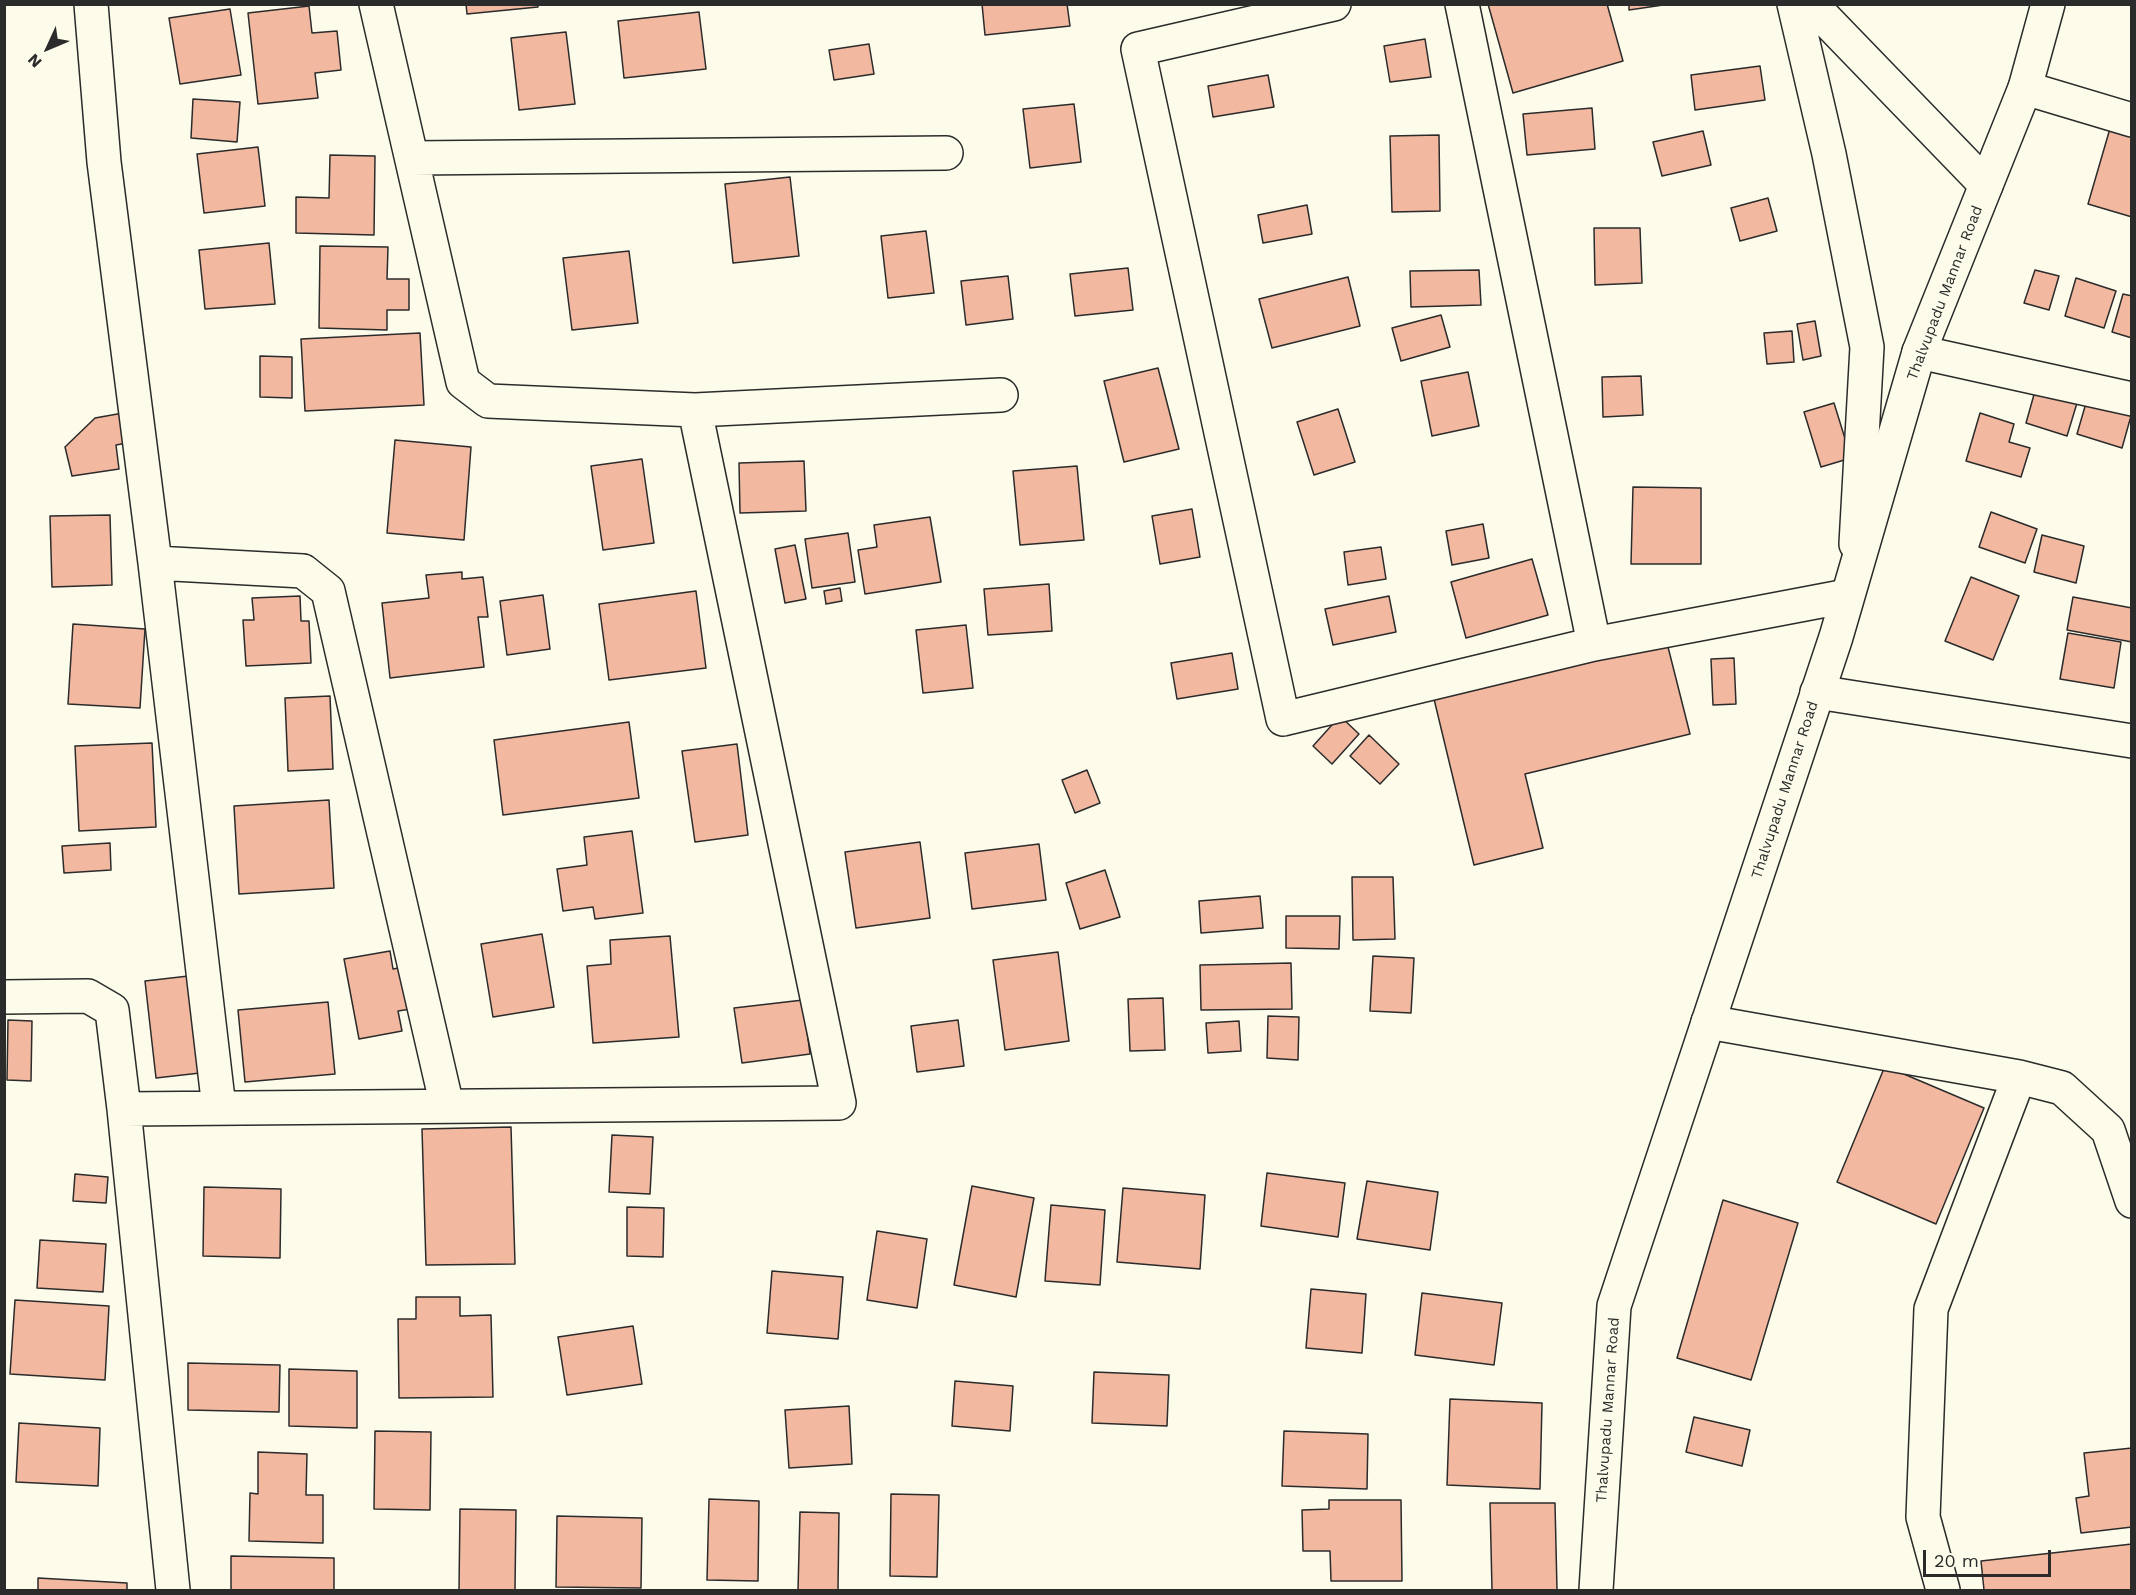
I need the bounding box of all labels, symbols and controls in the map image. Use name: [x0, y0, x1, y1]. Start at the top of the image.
north arrow: [18, 18, 78, 78]
text: N: [24, 50, 46, 72]
street label: Thalvupadu Mannar Road: [1903, 203, 1987, 383]
street label: Thalvupadu Mannar Road: [1748, 699, 1822, 881]
street label: Thalvupadu Mannar Road: [1593, 1317, 1623, 1503]
scale bar: [1926, 1538, 2054, 1576]
text: 20 m: [1934, 1550, 1979, 1571]

